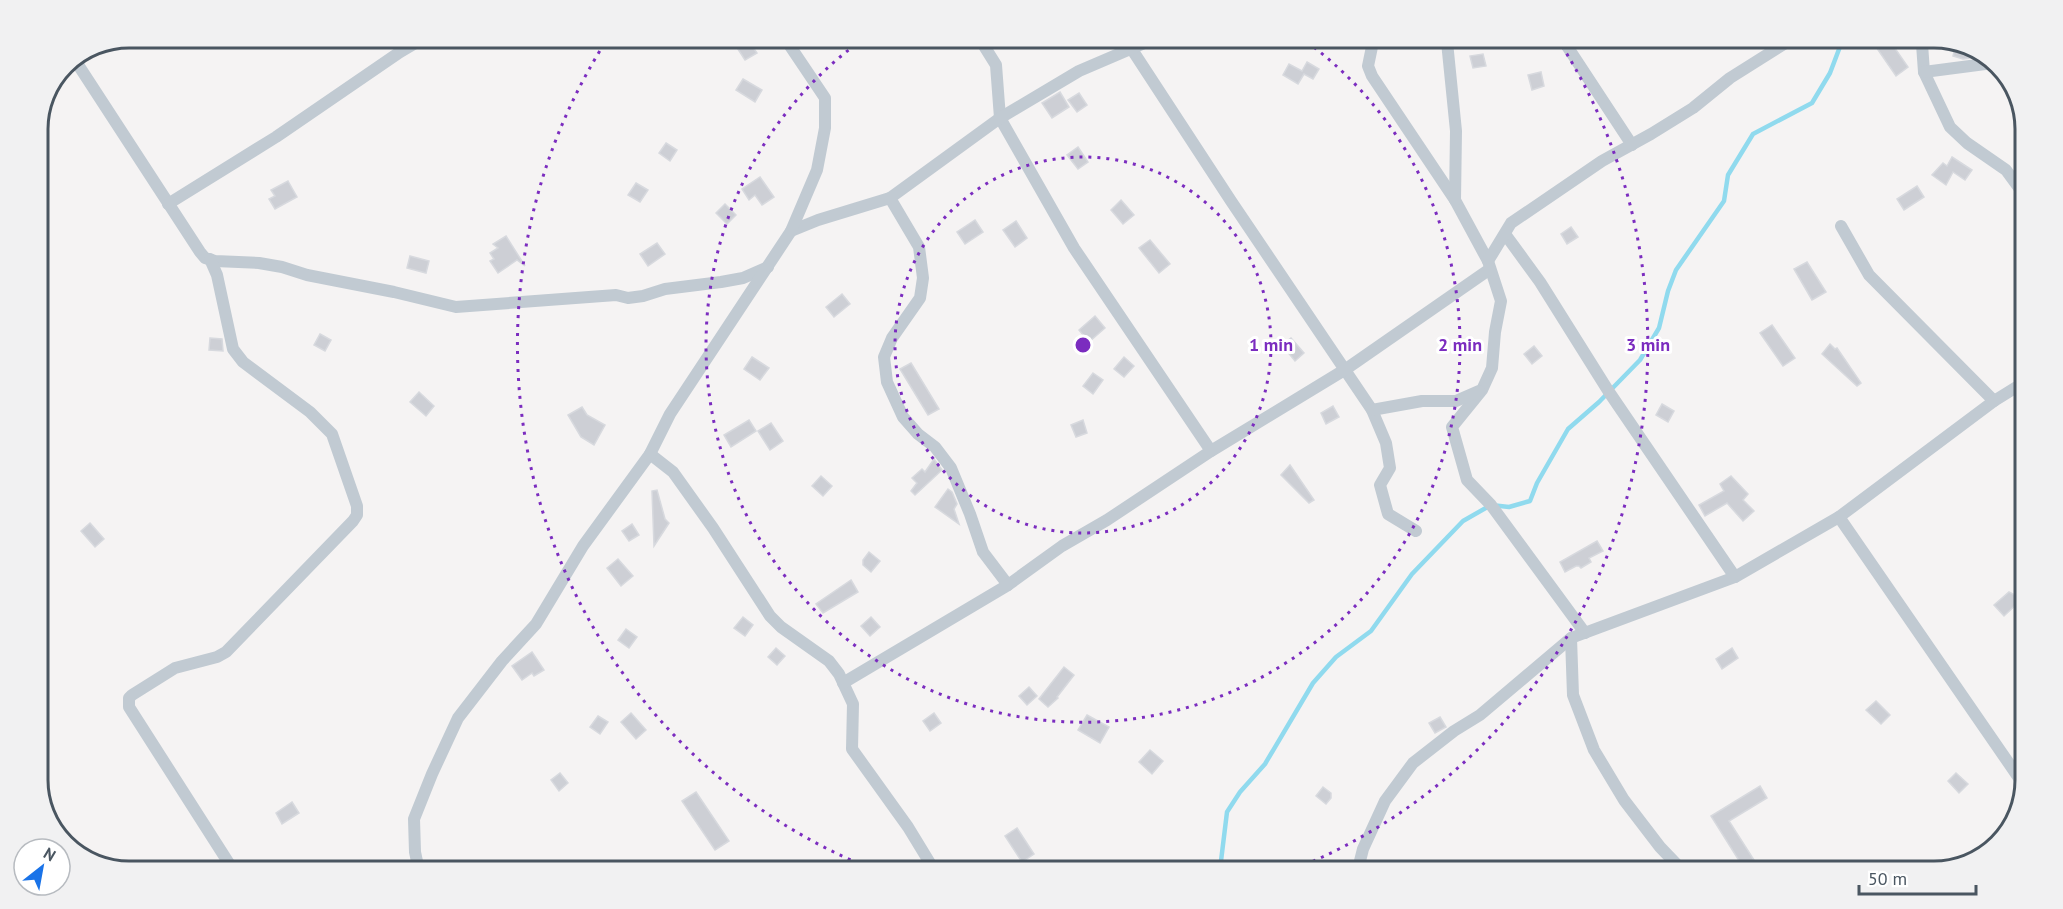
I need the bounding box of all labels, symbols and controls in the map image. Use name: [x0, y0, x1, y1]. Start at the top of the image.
text: 1 min: [1249, 333, 1293, 356]
text: 2 min: [1438, 333, 1482, 356]
text: 3 min: [1626, 333, 1670, 356]
centre of rings: [1073, 335, 1093, 355]
north arrow: [12, 837, 72, 897]
text: N: [40, 843, 59, 865]
scale bar: [1859, 858, 1976, 896]
text: 50 m: [1868, 867, 1907, 890]

